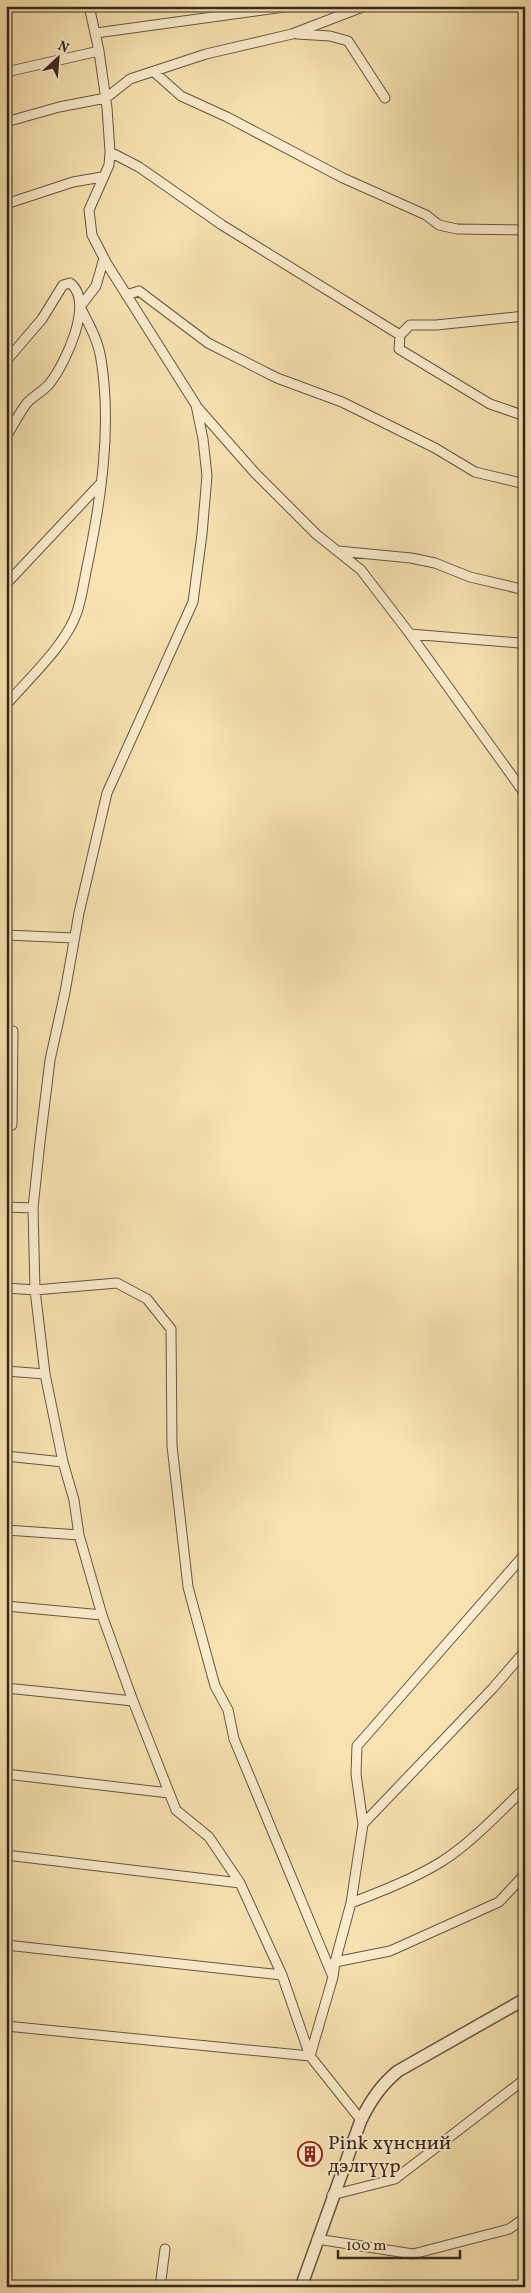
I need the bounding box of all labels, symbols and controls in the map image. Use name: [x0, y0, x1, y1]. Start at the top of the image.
north arrow: [32, 32, 82, 82]
text: N: [54, 37, 72, 58]
place label: Pink хүнсний дэлгүүр: [328, 2130, 451, 2181]
building icon: Pink хүнсний дэлгүүр: [297, 2141, 323, 2167]
scale bar: [338, 2228, 461, 2260]
text: 100 m: [346, 2236, 386, 2257]

